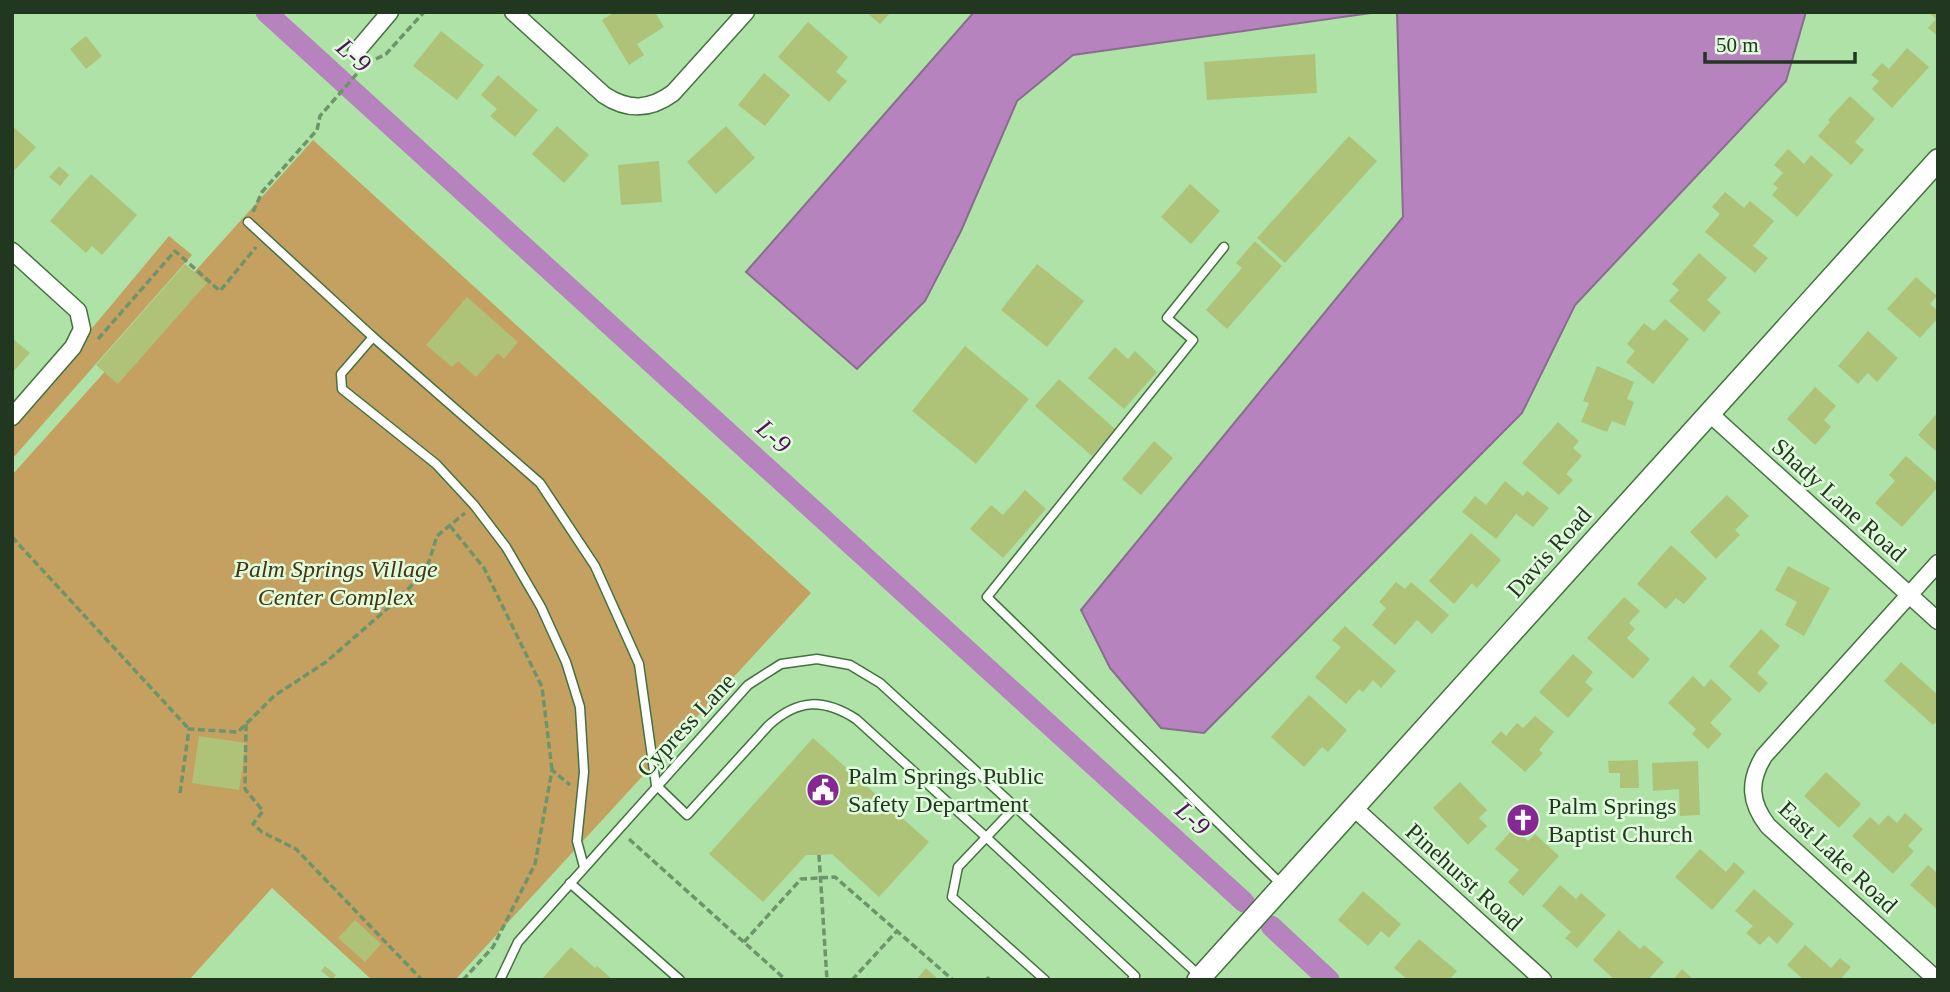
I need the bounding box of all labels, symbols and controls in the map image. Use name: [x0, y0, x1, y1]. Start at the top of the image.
scale bar: [1705, 21, 1856, 65]
water label: L-9: [330, 32, 377, 78]
text: 50 m: [1716, 33, 1759, 57]
water label: L-9: [750, 413, 797, 459]
street label: Shady Lane Road: [1767, 433, 1911, 567]
street label: Davis Road: [1502, 501, 1596, 603]
park label: Palm Springs Village Center Complex: [233, 556, 438, 610]
street label: Cypress Lane: [632, 668, 740, 782]
place label: Palm Springs Public Safety Department: [848, 763, 1044, 817]
public building icon: Palm Springs Public Safety Department: [804, 771, 842, 809]
place label: Palm Springs Baptist Church: [1548, 793, 1693, 847]
water label: L-9: [1169, 795, 1216, 841]
street label: East Lake Road: [1774, 796, 1902, 918]
church icon: Palm Springs Baptist Church: [1504, 801, 1542, 839]
street label: Pinehurst Road: [1401, 818, 1527, 936]

